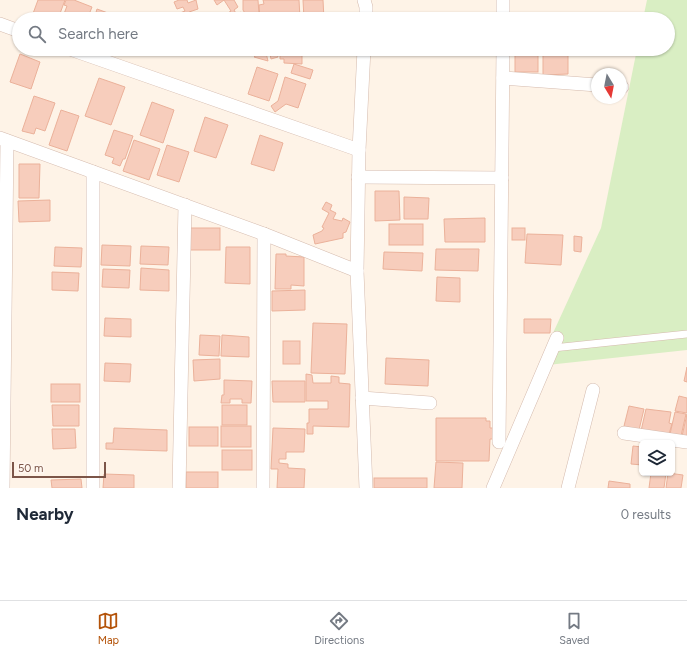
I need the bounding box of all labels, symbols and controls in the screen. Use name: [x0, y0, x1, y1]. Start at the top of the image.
search box: [12, 12, 675, 56]
icon: search: [26, 23, 48, 45]
text: Search here: [58, 25, 138, 43]
north arrow: [591, 68, 627, 104]
map controls: [639, 440, 675, 476]
button: layers: [639, 440, 675, 476]
scale bar: [12, 460, 106, 479]
text: 50 m: [18, 462, 43, 475]
text: Nearby: [16, 504, 74, 524]
text: 0 results: [621, 507, 671, 522]
tab: Map: [97, 610, 119, 647]
tab: Directions: [314, 610, 364, 647]
tab: Saved: [559, 610, 590, 647]

